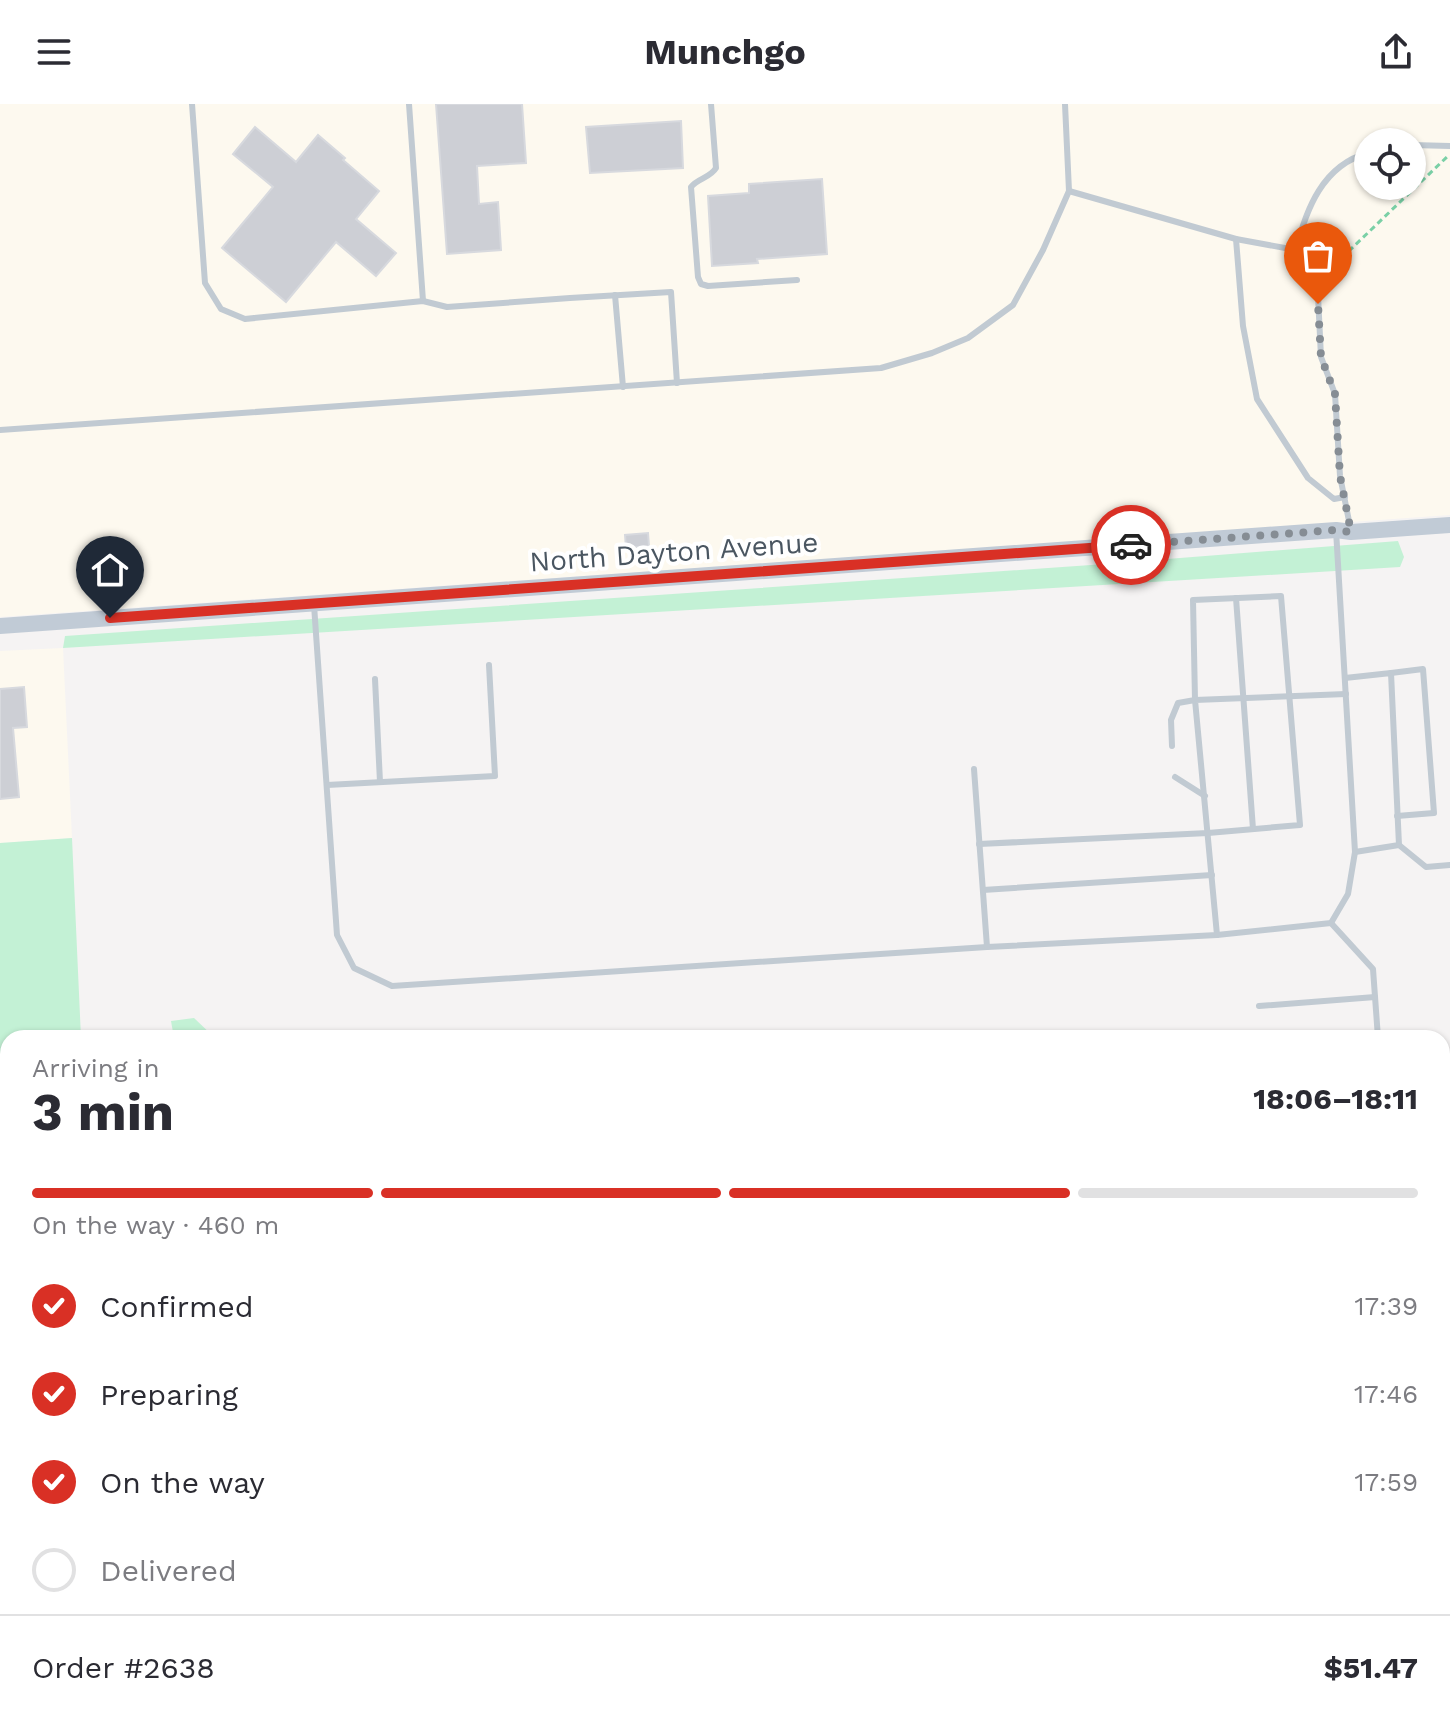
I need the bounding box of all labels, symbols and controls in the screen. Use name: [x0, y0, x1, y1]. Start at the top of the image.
icon: menu: [32, 30, 76, 74]
icon: share: [1374, 30, 1418, 74]
text: Munchgo: [644, 31, 806, 73]
map controls: [1354, 128, 1426, 200]
button: locate: [1354, 128, 1426, 200]
pin: [1284, 222, 1352, 304]
icon: bag: [1296, 234, 1340, 278]
courier: [1091, 505, 1171, 585]
icon: car: [1109, 523, 1153, 567]
street label: North Dayton Avenue: [529, 525, 819, 579]
pin: [76, 536, 144, 618]
icon: home: [88, 548, 132, 592]
text: Arriving in: [32, 1053, 160, 1083]
text: 18:06–18:11: [1253, 1081, 1418, 1116]
text: 3 min: [32, 1082, 174, 1143]
text: On the way · 460 m: [32, 1210, 279, 1240]
icon: check: [32, 1284, 76, 1328]
text: Confirmed: [100, 1289, 254, 1324]
text: 17:39: [1354, 1291, 1418, 1321]
icon: check: [32, 1372, 76, 1416]
text: Preparing: [100, 1377, 238, 1412]
text: 17:46: [1354, 1379, 1418, 1409]
icon: check: [32, 1460, 76, 1504]
text: On the way: [100, 1465, 265, 1500]
text: 17:59: [1354, 1467, 1418, 1497]
text: Delivered: [100, 1553, 237, 1588]
text: Order #2638: [32, 1650, 215, 1685]
text: $51.47: [1324, 1650, 1418, 1685]

